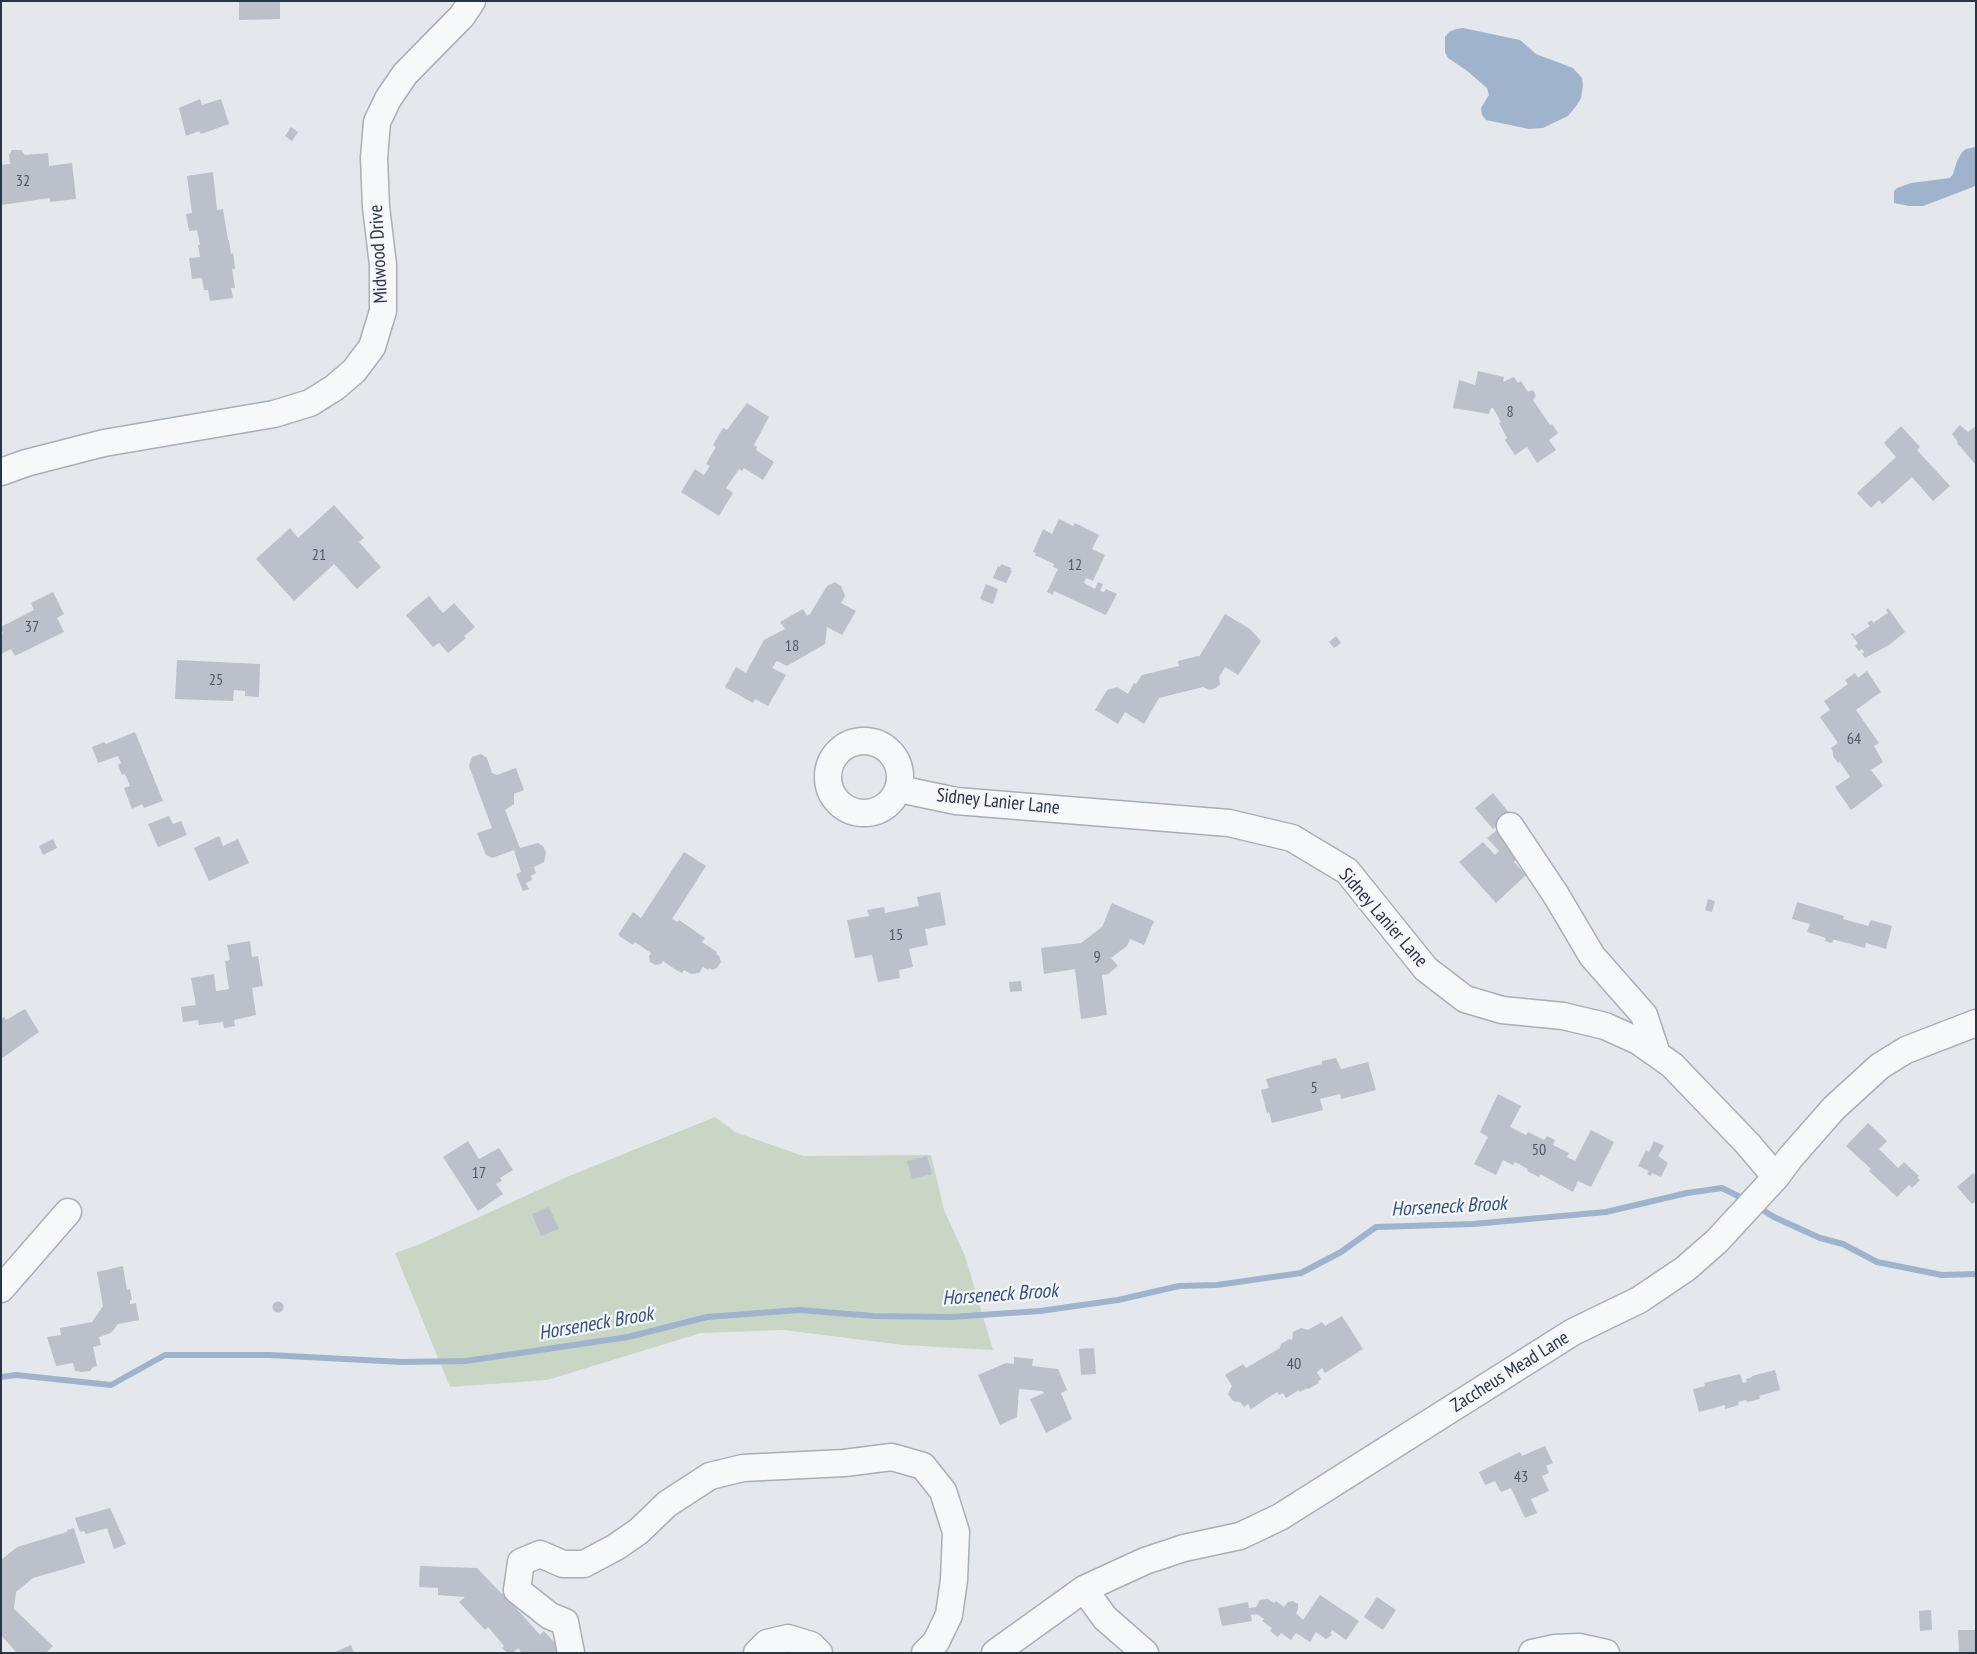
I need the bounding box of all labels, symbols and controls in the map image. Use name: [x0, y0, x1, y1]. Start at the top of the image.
house number: 32: [16, 171, 30, 191]
street label: Midwood Drive: [365, 204, 393, 304]
house number: 8: [1506, 402, 1514, 422]
house number: 21: [312, 545, 326, 565]
house number: 12: [1068, 555, 1082, 575]
house number: 37: [25, 617, 39, 637]
house number: 18: [785, 636, 799, 656]
house number: 25: [209, 670, 223, 690]
house number: 64: [1847, 729, 1861, 749]
street label: Sidney Lanier Lane: [935, 784, 1061, 820]
street label: Sidney Lanier Lane: [1334, 864, 1432, 972]
house number: 15: [889, 925, 903, 945]
house number: 9: [1093, 947, 1101, 967]
house number: 5: [1310, 1078, 1318, 1098]
house number: 50: [1532, 1140, 1546, 1160]
house number: 17: [472, 1163, 486, 1183]
water label: Horseneck Brook: [1391, 1192, 1507, 1222]
water label: Horseneck Brook: [941, 1279, 1059, 1311]
water label: Horseneck Brook: [537, 1302, 655, 1346]
street label: Zaccheus Mead Lane: [1447, 1327, 1573, 1417]
house number: 40: [1287, 1354, 1301, 1374]
house number: 43: [1514, 1467, 1528, 1487]

